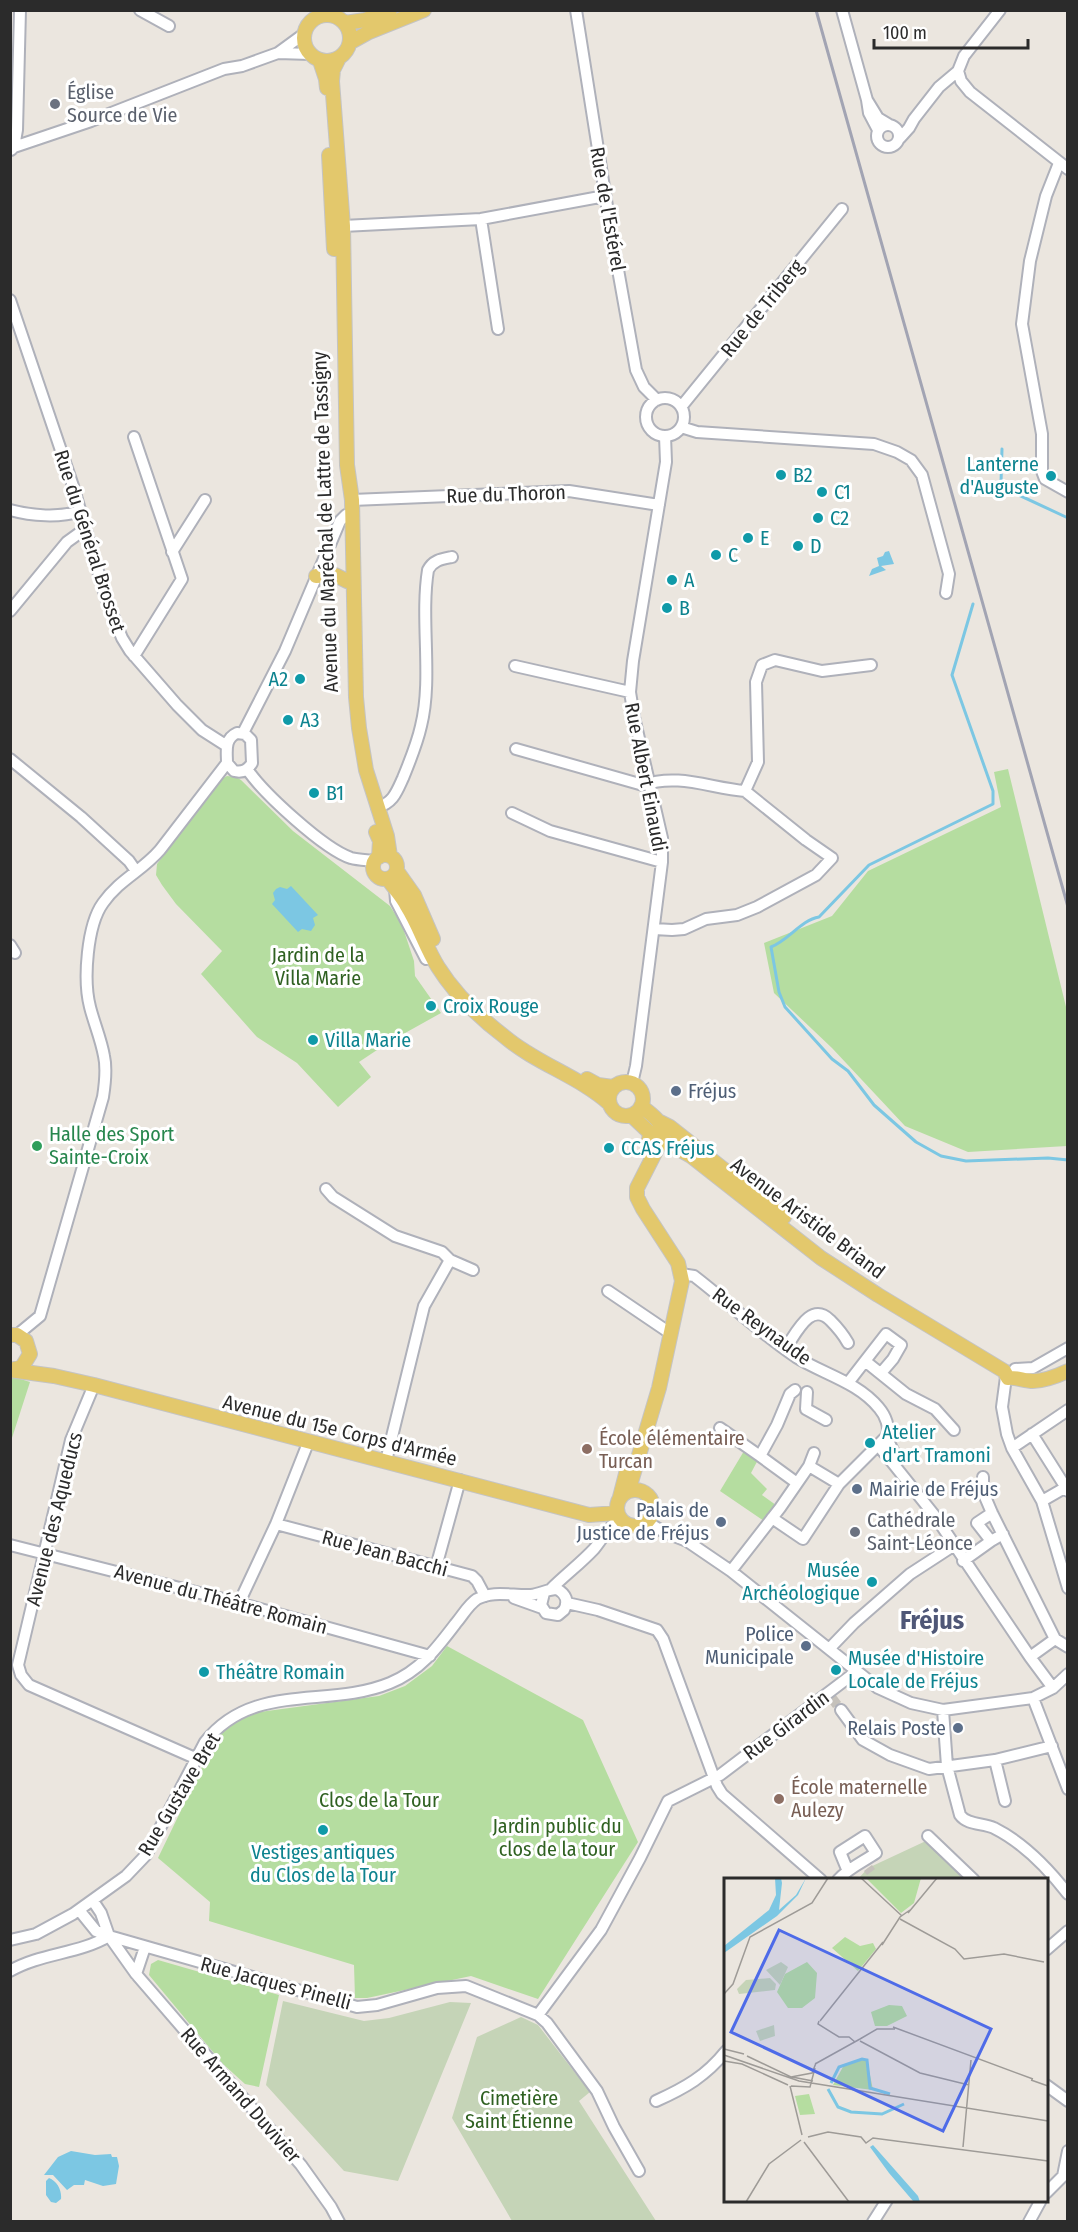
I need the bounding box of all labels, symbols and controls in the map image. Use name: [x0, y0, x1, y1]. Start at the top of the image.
scale bar: [874, 12, 1028, 50]
text: 100 m: [883, 22, 927, 44]
place label: Église Source de Vie: [67, 80, 177, 127]
marker: Église Source de Vie: [48, 97, 62, 111]
street label: Rue de l'Estérel: [585, 145, 631, 273]
street label: Rue de Triberg: [715, 254, 809, 362]
street label: Avenue du Maréchal de Lattre de Tassigny: [307, 351, 343, 693]
street label: Rue du Général Brosset: [49, 447, 131, 636]
place label: Lanterne d'Auguste: [960, 452, 1039, 499]
place label: B2: [793, 463, 813, 487]
marker: B2: [774, 468, 788, 482]
marker: Lanterne d'Auguste: [1044, 469, 1058, 483]
street label: Rue du Thoron: [446, 480, 566, 508]
place label: C1: [834, 480, 851, 504]
marker: C1: [815, 485, 829, 499]
place label: C2: [830, 506, 849, 530]
marker: C2: [811, 511, 825, 525]
place label: E: [760, 526, 769, 550]
marker: E: [741, 531, 755, 545]
place label: D: [810, 534, 822, 558]
marker: D: [791, 539, 805, 553]
place label: C: [728, 543, 738, 567]
marker: C: [709, 548, 723, 562]
place label: A: [684, 568, 695, 592]
marker: A: [665, 573, 679, 587]
place label: B: [679, 596, 690, 620]
marker: B: [660, 601, 674, 615]
place label: A2: [268, 667, 288, 691]
marker: A2: [293, 672, 307, 686]
street label: Rue Albert Einaudi: [620, 700, 672, 854]
place label: A3: [300, 708, 320, 732]
marker: A3: [281, 713, 295, 727]
place label: B1: [326, 781, 344, 805]
marker: B1: [307, 786, 321, 800]
park label: Jardin de la Villa Marie: [272, 943, 364, 990]
place label: Croix Rouge: [443, 994, 539, 1018]
marker: Croix Rouge: [424, 999, 438, 1013]
place label: Villa Marie: [325, 1028, 411, 1052]
marker: Villa Marie: [306, 1033, 320, 1047]
place label: Fréjus: [688, 1079, 736, 1103]
marker: Fréjus: [669, 1084, 683, 1098]
place label: Halle des Sport Sainte-Croix: [49, 1122, 175, 1169]
place label: CCAS Fréjus: [621, 1136, 714, 1160]
marker: Halle des Sport Sainte-Croix: [30, 1139, 44, 1153]
marker: CCAS Fréjus: [602, 1141, 616, 1155]
street label: Avenue Aristide Briand: [726, 1152, 890, 1284]
street label: Rue Reynaude: [708, 1282, 816, 1370]
street label: Avenue du 15e Corps d'Armée: [221, 1389, 459, 1471]
place label: Atelier d'art Tramoni: [882, 1420, 991, 1467]
place label: École élémentaire Turcan: [599, 1426, 745, 1473]
street label: Avenue des Aqueducs: [21, 1429, 87, 1609]
marker: Atelier d'art Tramoni: [863, 1436, 877, 1450]
marker: École élémentaire Turcan: [580, 1442, 594, 1456]
place label: Mairie de Fréjus: [869, 1477, 998, 1501]
marker: Mairie de Fréjus: [850, 1482, 864, 1496]
place label: Palais de Justice de Fréjus: [577, 1498, 709, 1545]
place label: Cathédrale Saint-Léonce: [867, 1508, 973, 1555]
marker: Palais de Justice de Fréjus: [714, 1515, 728, 1529]
street label: Rue Jean Bacchi: [319, 1525, 451, 1581]
marker: Cathédrale Saint-Léonce: [848, 1525, 862, 1539]
place label: Musée Archéologique: [742, 1558, 860, 1605]
street label: Avenue du Théâtre Romain: [112, 1559, 330, 1639]
marker: Musée Archéologique: [865, 1575, 879, 1589]
district label: Fréjus: [900, 1605, 964, 1636]
place label: Police Municipale: [705, 1622, 794, 1669]
marker: Police Municipale: [799, 1639, 813, 1653]
place label: Musée d'Histoire Locale de Fréjus: [848, 1646, 984, 1693]
place label: Théâtre Romain: [216, 1660, 345, 1684]
marker: Musée d'Histoire Locale de Fréjus: [829, 1663, 843, 1677]
marker: Théâtre Romain: [197, 1665, 211, 1679]
street label: Rue Girardin: [738, 1685, 834, 1765]
place label: Relais Poste: [847, 1716, 946, 1740]
marker: Relais Poste: [951, 1721, 965, 1735]
street label: Rue Gustave Bret: [133, 1728, 225, 1860]
place label: École maternelle Aulezy: [791, 1775, 927, 1822]
park label: Clos de la Tour: [319, 1788, 439, 1812]
marker: École maternelle Aulezy: [772, 1792, 786, 1806]
park label: Jardin public du clos de la tour: [492, 1814, 622, 1861]
marker: Vestiges antiques du Clos de la Tour: [316, 1823, 330, 1837]
place label: Vestiges antiques du Clos de la Tour: [250, 1840, 396, 1887]
inset map: [724, 1878, 1048, 2202]
street label: Rue Jacques Pinelli: [198, 1951, 354, 2015]
street label: Rue Armand Duvivier: [176, 2022, 306, 2168]
park label: Cimetière Saint Étienne: [465, 2086, 573, 2133]

